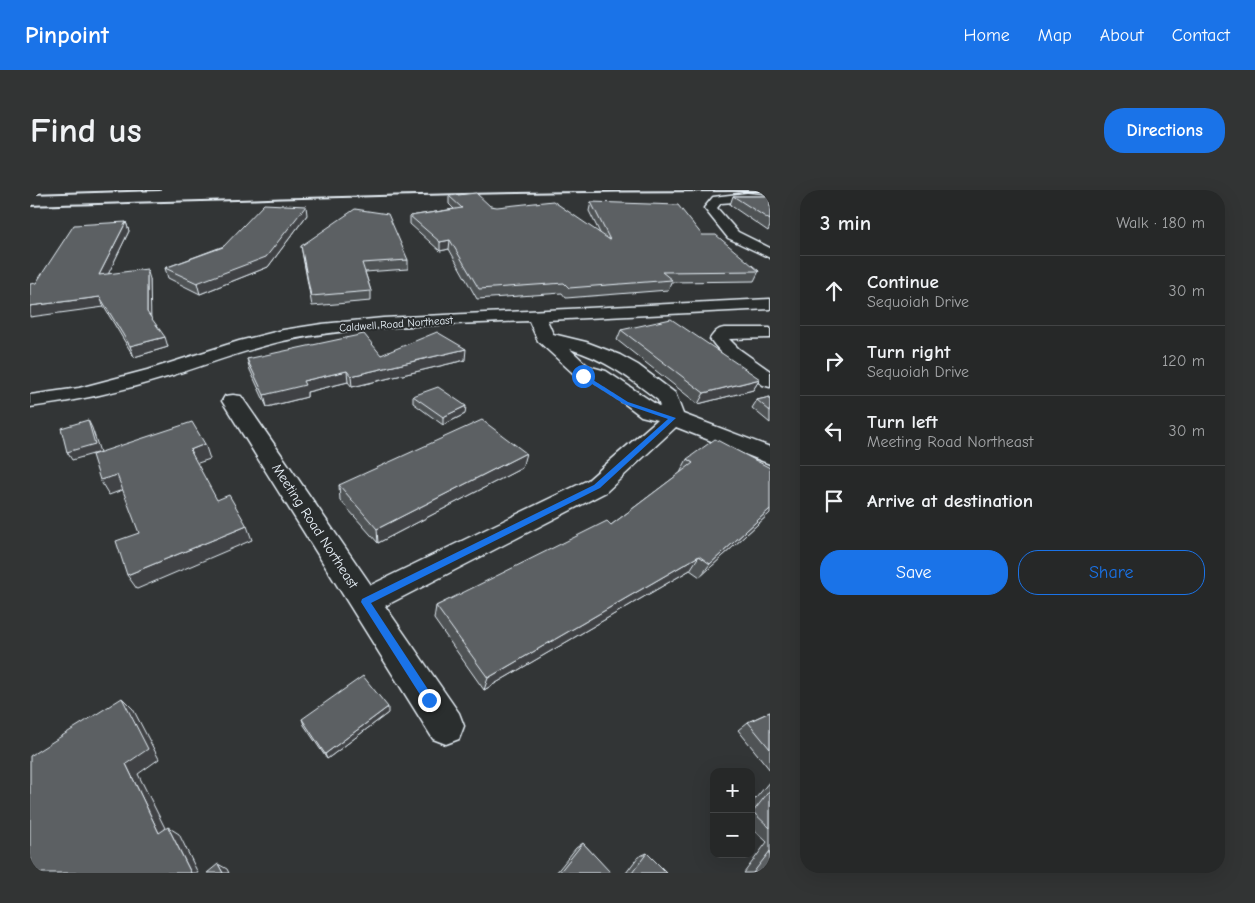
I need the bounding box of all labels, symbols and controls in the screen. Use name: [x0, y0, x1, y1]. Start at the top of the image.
text: Pinpoint: [25, 21, 109, 49]
text: Home: [963, 25, 1010, 46]
text: Map: [1038, 25, 1072, 46]
text: About: [1100, 25, 1144, 46]
text: Contact: [1172, 25, 1230, 46]
button: Directions: [1104, 108, 1225, 153]
text: Find us: [30, 110, 142, 151]
text: 3 min: [820, 211, 871, 235]
text: Walk · 180 m: [1116, 214, 1205, 232]
text: Continue: [867, 271, 939, 293]
icon: ahead: [820, 277, 848, 305]
text: 30 m: [1169, 282, 1205, 300]
text: Sequoiah Drive: [867, 293, 969, 311]
street label: Caldwell Road Northeast: [339, 313, 454, 334]
text: Turn right: [867, 341, 951, 363]
icon: right: [820, 347, 848, 375]
text: 120 m: [1162, 352, 1205, 370]
text: Sequoiah Drive: [867, 363, 969, 381]
route start: [572, 365, 595, 388]
text: Turn left: [867, 411, 938, 433]
icon: left: [820, 417, 848, 445]
text: 30 m: [1169, 422, 1205, 440]
text: Meeting Road Northeast: [867, 433, 1033, 451]
street label: Meeting Road Northeast: [268, 460, 362, 592]
icon: arrive: [820, 487, 848, 515]
text: Arrive at destination: [867, 490, 1033, 512]
button: Save: [820, 550, 1008, 595]
button: Share: [1018, 550, 1205, 595]
route end: [418, 689, 441, 712]
map controls: [710, 768, 755, 858]
button: +: [710, 768, 755, 813]
button: −: [710, 813, 755, 858]

